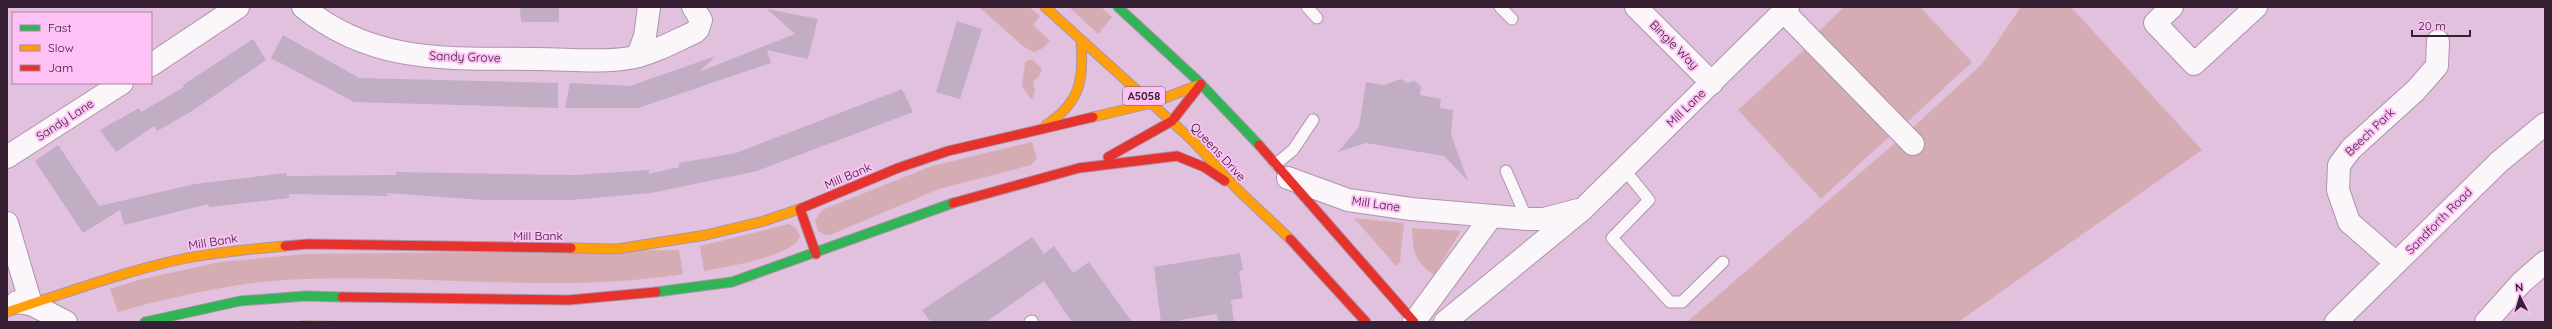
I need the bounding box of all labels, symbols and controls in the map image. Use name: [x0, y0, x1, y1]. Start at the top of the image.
legend: [12, 12, 152, 84]
scale bar: [2412, 12, 2470, 38]
street label: Bingle Way: [1647, 17, 1702, 72]
text: 20 m: [2418, 18, 2446, 33]
text: Fast: [48, 20, 72, 35]
text: Slow: [48, 40, 74, 55]
street label: Sandy Grove: [429, 48, 501, 65]
text: Jam: [48, 60, 73, 75]
street label: Mill Lane: [1663, 85, 1709, 130]
road number: A5058: [1123, 87, 1165, 105]
street label: Sandy Lane: [33, 95, 97, 144]
street label: Beech Park: [2342, 104, 2398, 159]
street label: Queens Drive: [1188, 119, 1249, 184]
street label: Mill Bank: [822, 159, 874, 192]
street label: Sandforth Road: [2402, 184, 2475, 257]
street label: Mill Lane: [1351, 193, 1401, 214]
street label: Mill Bank: [513, 228, 563, 243]
street label: Mill Bank: [187, 230, 239, 253]
north arrow: [2500, 277, 2540, 317]
text: N: [2514, 280, 2524, 294]

